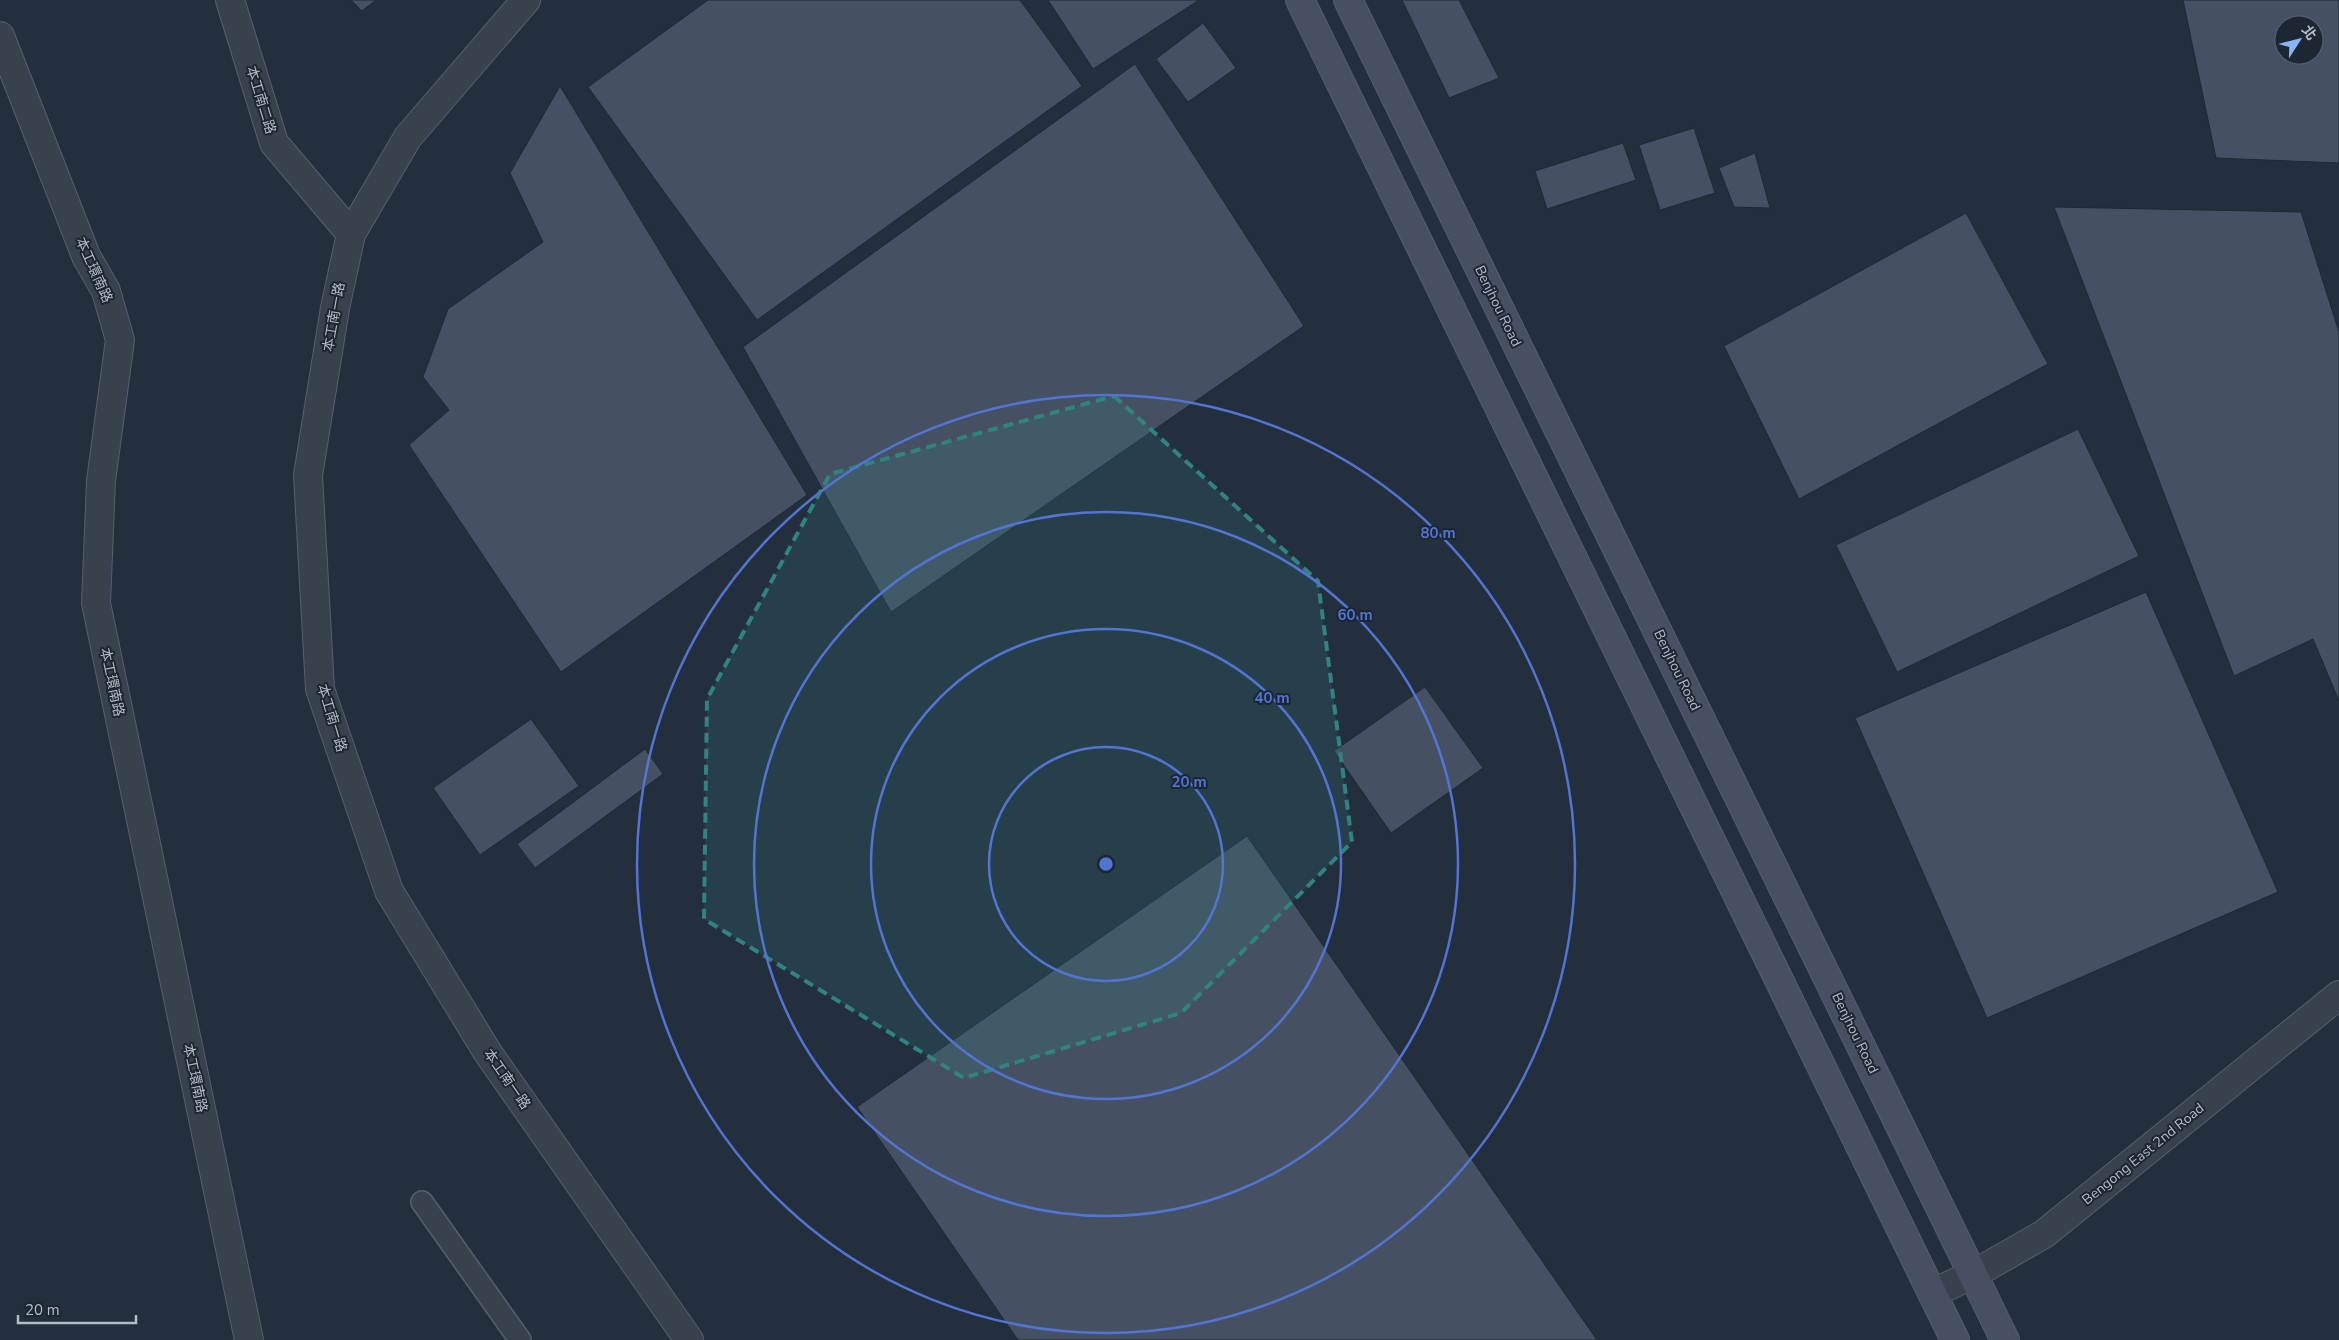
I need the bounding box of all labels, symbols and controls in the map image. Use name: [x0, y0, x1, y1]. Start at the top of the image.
north arrow: [2274, 15, 2324, 65]
text: 北: [2297, 21, 2321, 44]
street label: 本工南二路: [242, 64, 280, 136]
street label: 本工環南路: [71, 234, 117, 306]
street label: Benjhou Road: [1470, 262, 1526, 350]
street label: 本工南一路: [319, 281, 349, 353]
text: 80 m: [1420, 523, 1456, 543]
text: 60 m: [1337, 605, 1373, 625]
street label: Benjhou Road: [1649, 626, 1705, 714]
street label: 本工環南路: [95, 646, 129, 718]
street label: 本工南一路: [313, 682, 351, 754]
text: 40 m: [1254, 688, 1290, 708]
text: 20 m: [1171, 772, 1207, 792]
centre of rings: [1097, 855, 1115, 873]
street label: Benjhou Road: [1827, 989, 1883, 1077]
street label: 本工環南路: [178, 1042, 212, 1114]
street label: 本工南一路: [479, 1045, 535, 1113]
street label: Bengong East 2nd Road: [2078, 1099, 2208, 1209]
scale bar: [18, 1292, 135, 1324]
text: 20 m: [25, 1300, 60, 1320]

